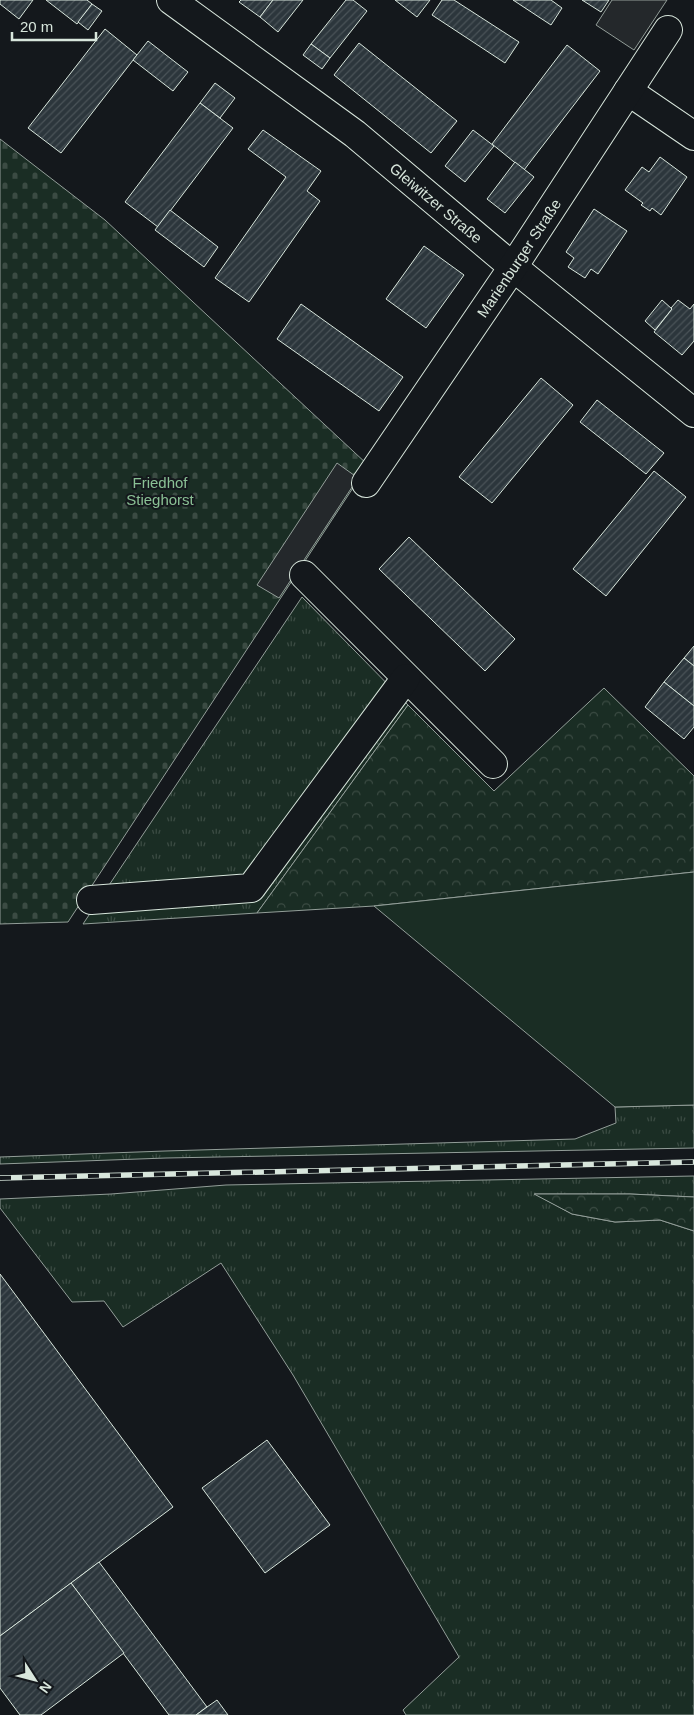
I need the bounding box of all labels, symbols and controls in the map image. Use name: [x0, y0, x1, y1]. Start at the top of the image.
scale bar: [12, 10, 96, 42]
text: 20 m: [20, 18, 53, 35]
street label: Gleiwitzer Straße: [387, 159, 486, 246]
street label: Marienburger Straße: [473, 195, 564, 320]
park label: Friedhof Stieghorst: [126, 474, 195, 508]
north arrow: [10, 1655, 60, 1705]
text: N: [36, 1679, 55, 1696]

